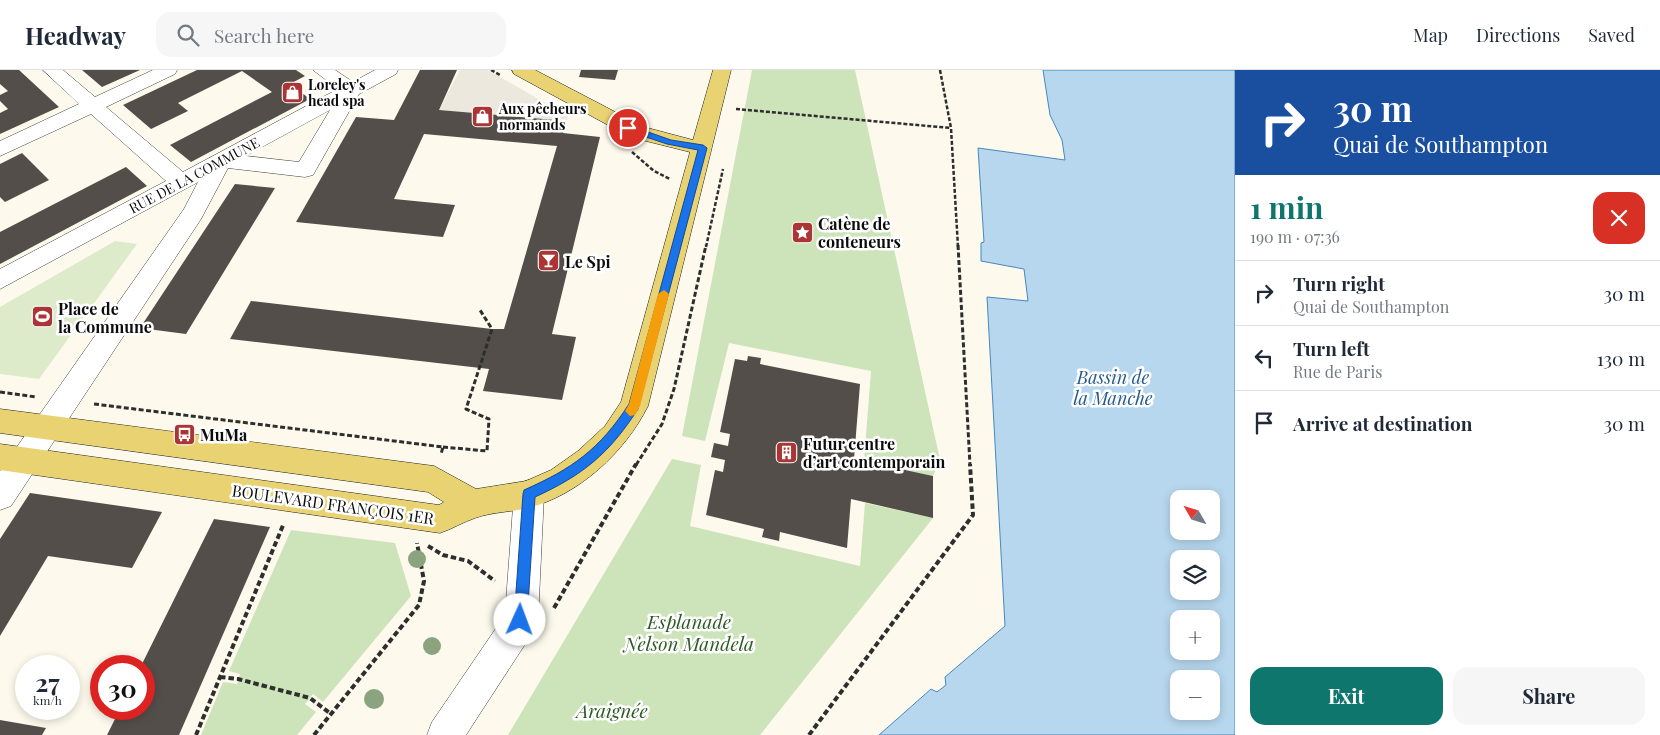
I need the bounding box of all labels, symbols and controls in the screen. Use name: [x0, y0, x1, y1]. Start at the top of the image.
search box: [156, 12, 506, 57]
text: Headway: [25, 19, 126, 51]
icon: search: [174, 21, 202, 49]
text: Search here: [214, 22, 314, 48]
text: Map: [1413, 23, 1448, 47]
text: Directions: [1476, 23, 1560, 47]
text: Saved: [1588, 23, 1635, 47]
place label: Loreley's head spa: [308, 75, 365, 110]
shop icon: Loreley's head spa: [280, 80, 304, 104]
text: 30 m: [1333, 84, 1413, 131]
icon: right: [1250, 90, 1315, 155]
place label: Aux pêcheurs normands: [498, 99, 586, 134]
shop icon: Aux pêcheurs normands: [471, 104, 495, 128]
pin: [607, 107, 649, 149]
icon: arrive: [614, 114, 642, 142]
text: Quai de Southampton: [1333, 129, 1548, 159]
street label: RUE DE LA COMMUNE: [125, 132, 263, 218]
text: 1 min: [1250, 187, 1324, 227]
button: close: [1593, 192, 1645, 244]
place label: Catène de conteneurs: [818, 213, 901, 252]
place icon: Catène de conteneurs: [790, 220, 814, 244]
text: 190 m · 07:36: [1250, 226, 1340, 247]
bar icon: Le Spi: [537, 249, 561, 273]
place label: Le Spi: [565, 251, 611, 272]
text: Turn right: [1293, 270, 1385, 296]
icon: right: [1250, 279, 1278, 307]
text: 30 m: [1603, 280, 1645, 306]
text: Quai de Southampton: [1293, 296, 1449, 317]
place label: Place de la Commune: [58, 298, 152, 337]
sports icon: Place de la Commune: [30, 305, 54, 329]
text: Turn left: [1293, 335, 1370, 361]
icon: left: [1250, 344, 1278, 372]
text: 130 m: [1597, 345, 1645, 371]
text: Rue de Paris: [1293, 361, 1382, 382]
water label: Bassin de la Manche: [1073, 365, 1153, 410]
icon: arrive: [1250, 409, 1278, 437]
text: Arrive at destination: [1293, 410, 1473, 436]
text: 30 m: [1603, 410, 1645, 436]
bus stop icon: MuMa: [172, 422, 196, 446]
place label: MuMa: [200, 424, 248, 445]
place label: Futur centre d’art contemporain: [803, 433, 946, 472]
building icon: Futur centre d’art contemporain: [775, 440, 799, 464]
street label: BOULEVARD FRANÇOIS 1ER: [231, 479, 436, 529]
north arrow: [1170, 490, 1220, 540]
map controls: [1170, 490, 1220, 720]
button: layers: [1170, 550, 1220, 600]
position arrow: [493, 593, 545, 645]
park label: Esplanade Nelson Mandela: [622, 608, 754, 656]
button: +: [1170, 610, 1220, 660]
speed limit sign: 30: [90, 655, 155, 720]
text: 27: [35, 665, 60, 698]
button: Exit: [1250, 667, 1443, 725]
button: Share: [1453, 667, 1645, 725]
button: −: [1170, 670, 1220, 720]
text: km/h: [33, 692, 62, 708]
park label: Araignée: [574, 697, 648, 723]

